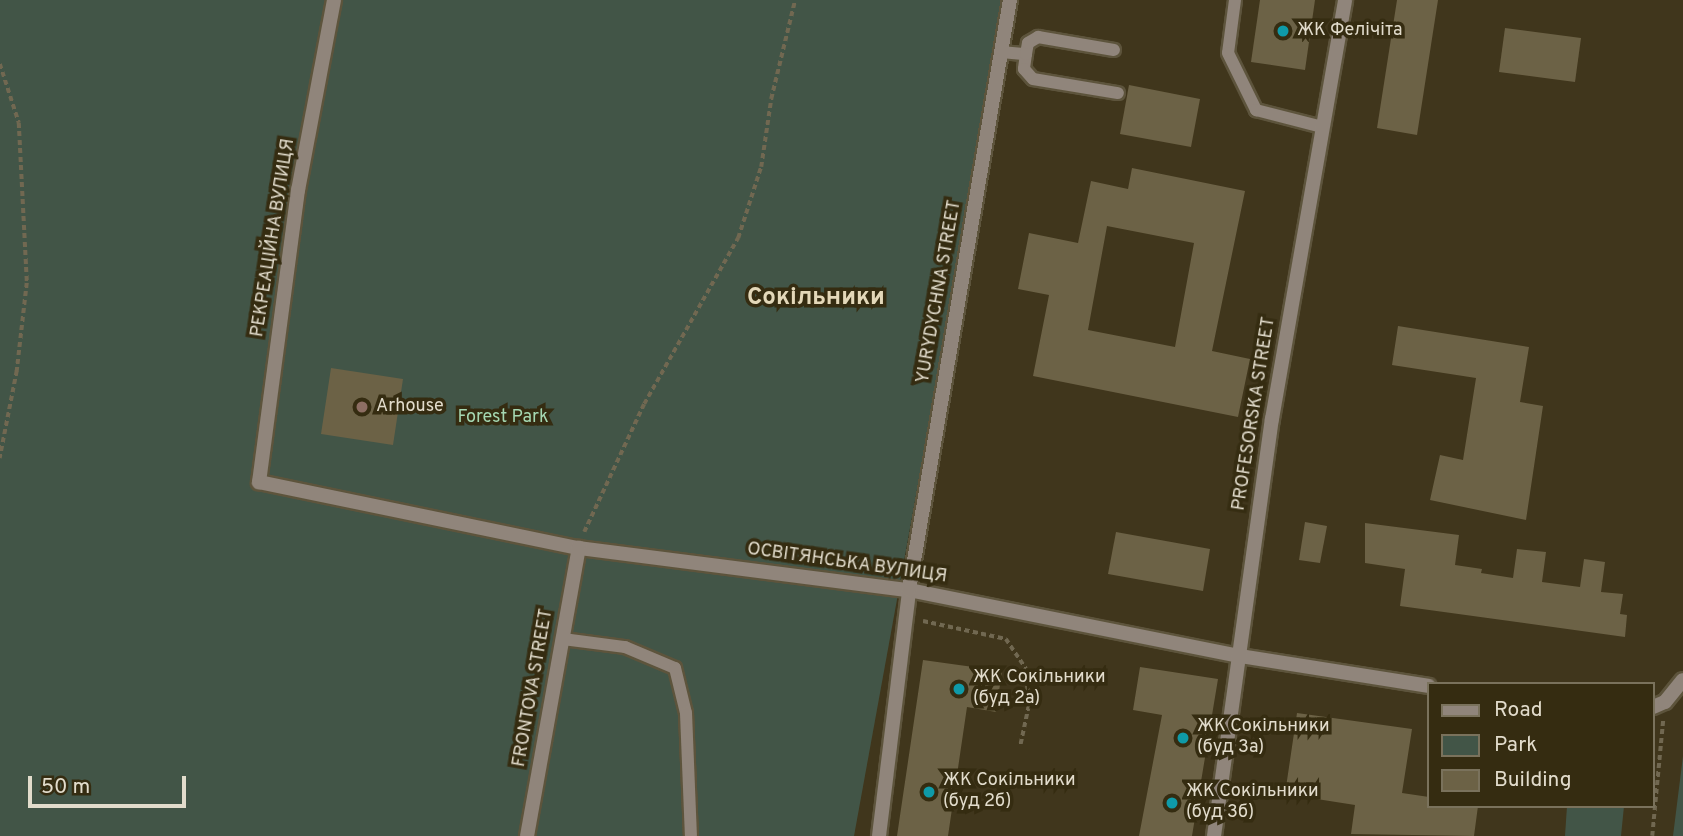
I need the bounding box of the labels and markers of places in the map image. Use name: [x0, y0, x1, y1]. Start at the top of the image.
place label: ЖК Фелічіта: [1297, 20, 1403, 42]
marker: ЖК Фелічіта: [1275, 23, 1291, 39]
place label: Arhouse: [376, 396, 444, 418]
marker: Arhouse: [354, 399, 370, 415]
place label: ЖК Сокільники (буд 2а): [973, 668, 1106, 710]
marker: ЖК Сокільники (буд 2а): [951, 681, 967, 697]
place label: ЖК Сокільники (буд 3а): [1197, 717, 1330, 760]
marker: ЖК Сокільники (буд 3а): [1175, 730, 1191, 746]
place label: ЖК Сокільники (буд 2б): [943, 771, 1076, 814]
place label: ЖК Сокільники (буд 3б): [1186, 782, 1319, 824]
marker: ЖК Сокільники (буд 2б): [921, 784, 937, 800]
marker: ЖК Сокільники (буд 3б): [1164, 795, 1180, 811]

